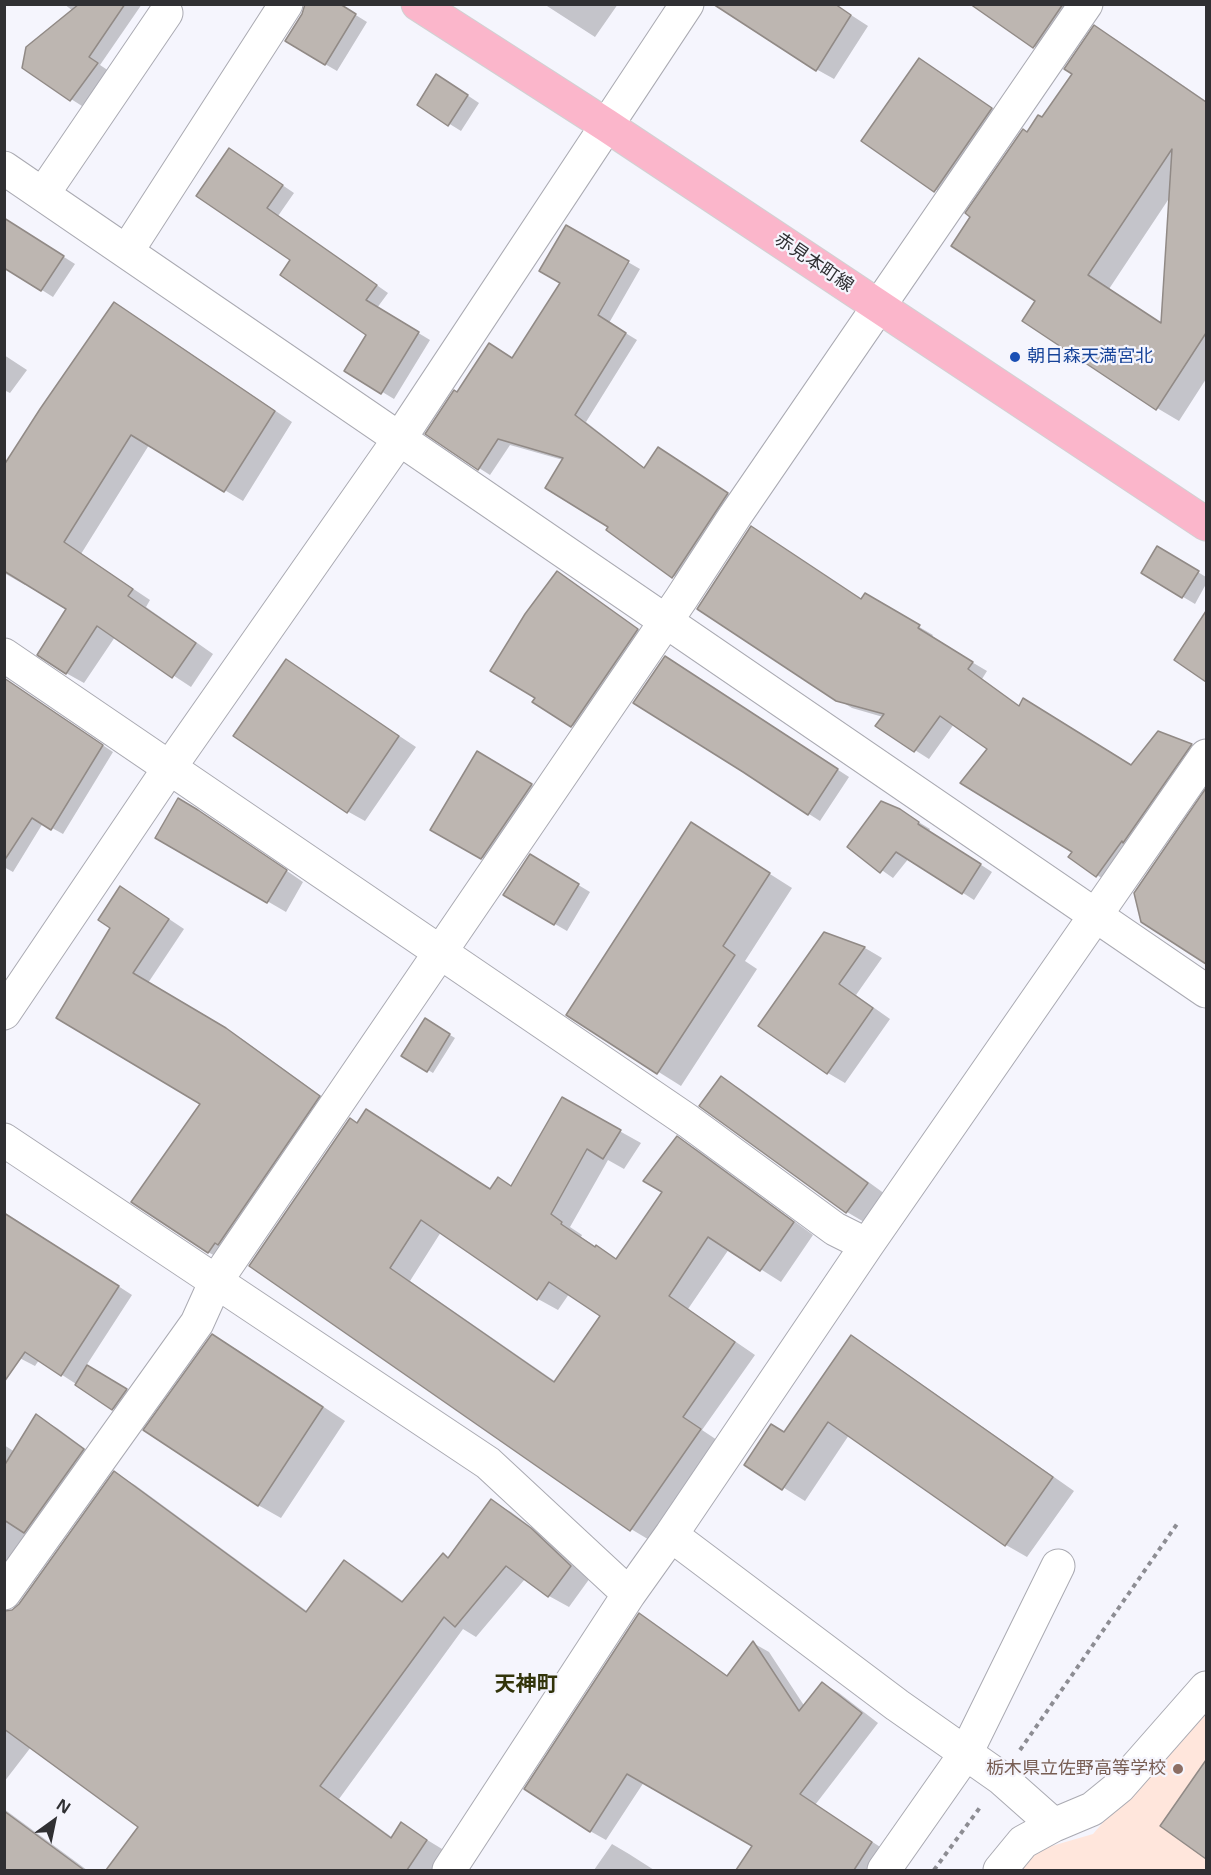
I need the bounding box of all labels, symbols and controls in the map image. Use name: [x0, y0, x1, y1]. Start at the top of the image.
street label: 赤見本町線: [771, 229, 857, 297]
place label: 朝日森天満宮北: [1027, 346, 1153, 368]
marker: 朝日森天満宮北: [1008, 350, 1022, 364]
district label: 天神町: [495, 1672, 557, 1698]
place label: 栃木県立佐野高等学校: [986, 1758, 1166, 1780]
marker: 栃木県立佐野高等学校: [1171, 1762, 1185, 1776]
north arrow: [24, 1791, 84, 1851]
text: N: [52, 1793, 75, 1819]

